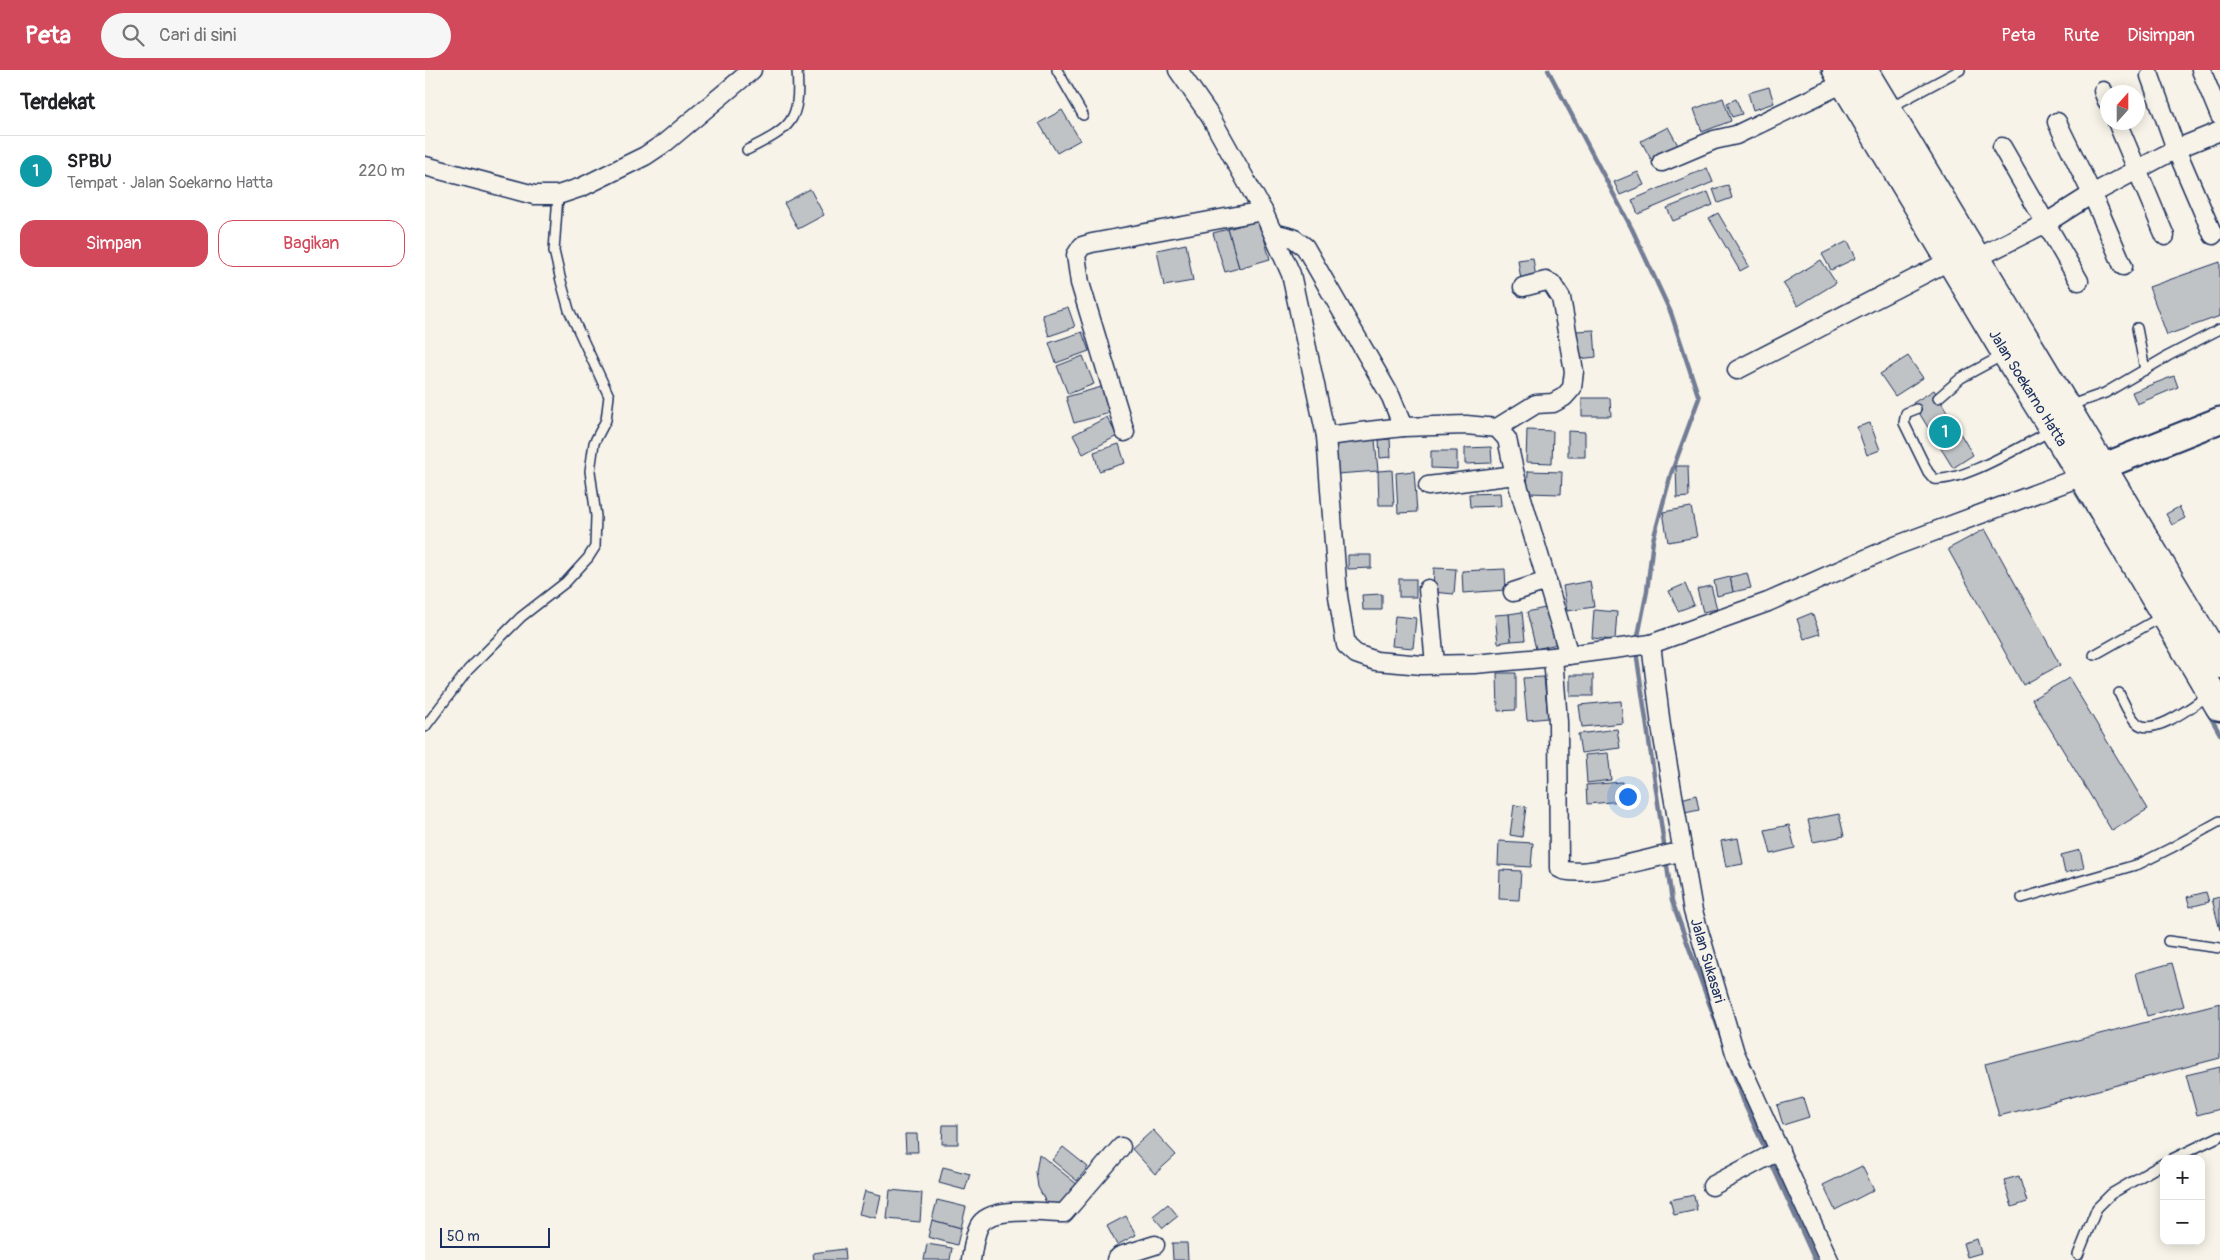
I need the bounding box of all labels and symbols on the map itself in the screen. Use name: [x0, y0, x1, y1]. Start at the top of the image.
north arrow: [2100, 85, 2145, 130]
street label: Jalan Soekarno Hatta: [1985, 326, 2072, 450]
pin: 1: [1929, 413, 1961, 451]
your location: [1615, 784, 1641, 810]
street label: Jalan Sukasari: [1686, 916, 1729, 1005]
scale bar: [440, 1225, 550, 1248]

